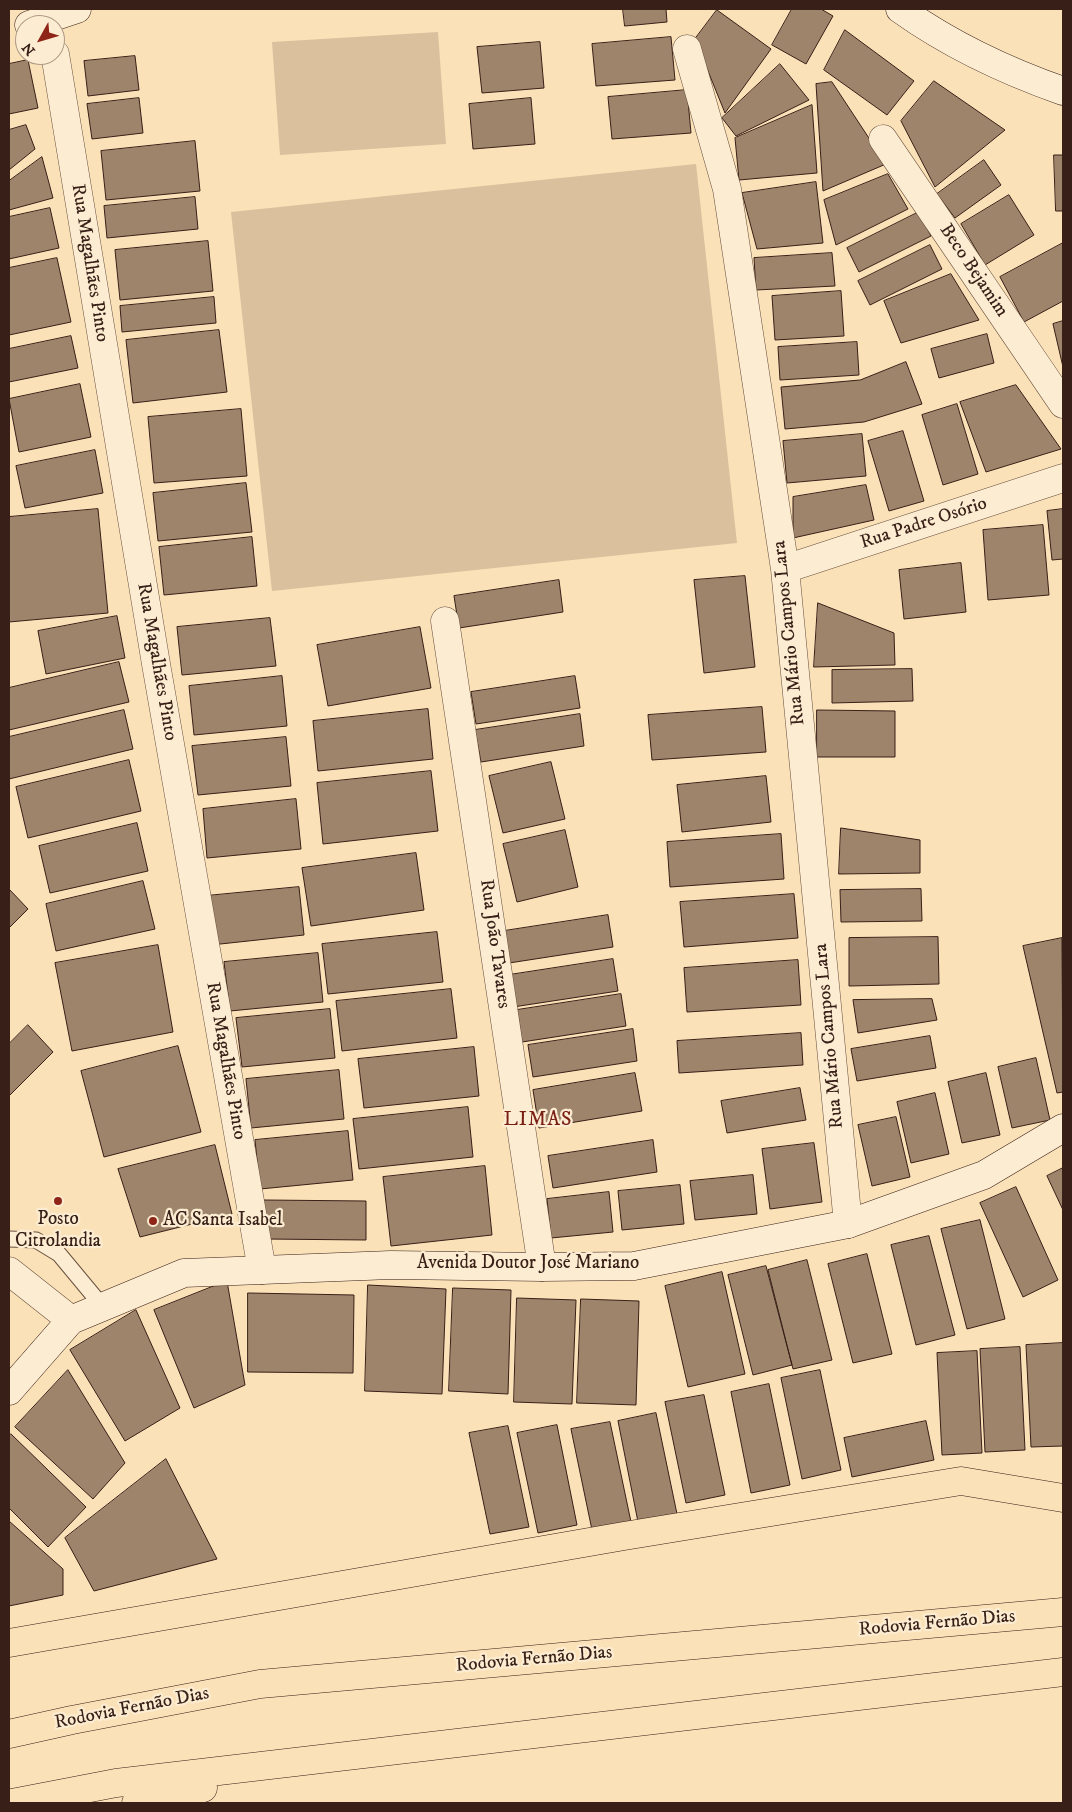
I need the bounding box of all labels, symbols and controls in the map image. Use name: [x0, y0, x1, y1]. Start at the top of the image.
north arrow: [15, 15, 65, 65]
text: N: [19, 39, 40, 59]
street label: Rua Magalhães Pinto: [65, 182, 113, 344]
street label: Beco Bejamim: [934, 220, 1012, 322]
street label: Rua Padre Osório: [858, 493, 990, 555]
street label: Rua Mário Campos Lara: [769, 539, 811, 727]
street label: Rua Magalhães Pinto: [131, 581, 181, 743]
street label: Rua João Tavares: [474, 878, 514, 1010]
street label: Rua Mário Campos Lara: [811, 942, 849, 1130]
street label: Rua Magalhães Pinto: [200, 980, 250, 1142]
district label: LIMAS: [503, 1109, 573, 1133]
marker: Posto Citrolandia: [52, 1195, 64, 1207]
place label: Posto Citrolandia: [15, 1209, 101, 1253]
place label: AC Santa Isabel: [163, 1210, 282, 1232]
marker: AC Santa Isabel: [147, 1215, 159, 1227]
street label: Avenida Doutor José Mariano: [417, 1253, 639, 1275]
street label: Rodovia Fernão Dias: [858, 1606, 1016, 1642]
street label: Rodovia Fernão Dias: [455, 1642, 613, 1678]
street label: Rodovia Fernão Dias: [53, 1683, 211, 1735]

